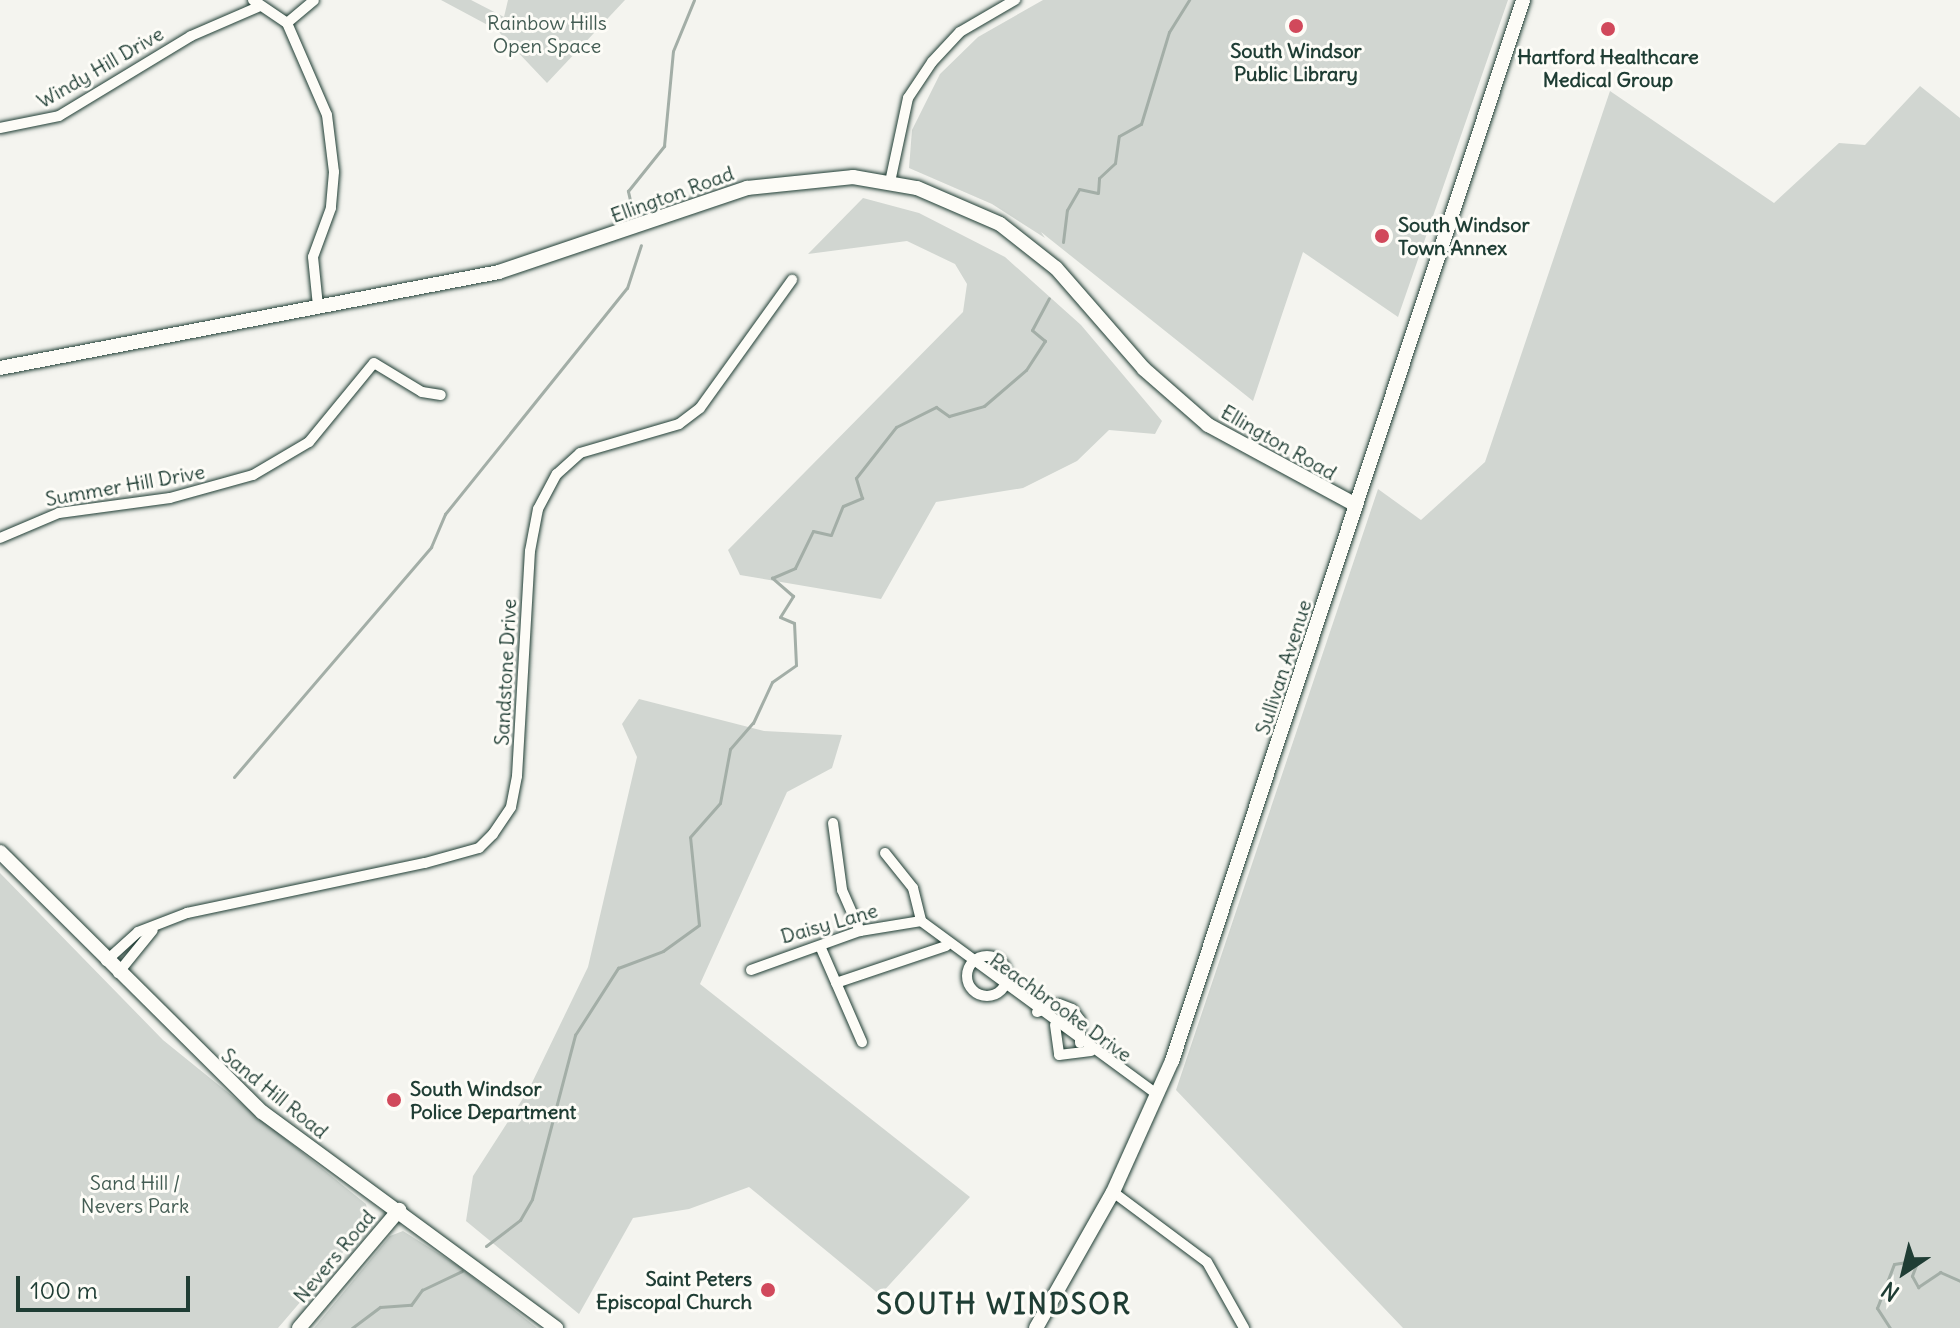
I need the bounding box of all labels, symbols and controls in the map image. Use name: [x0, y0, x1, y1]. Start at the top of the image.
park label: Rainbow Hills Open Space: [487, 10, 607, 57]
marker: South Windsor Public Library: [1287, 17, 1305, 35]
marker: Hartford Healthcare Medical Group: [1597, 18, 1619, 40]
street label: Windy Hill Drive: [33, 21, 167, 113]
place label: South Windsor Public Library: [1230, 38, 1362, 85]
place label: Hartford Healthcare Medical Group: [1517, 44, 1699, 91]
street label: Ellington Road: [607, 161, 737, 227]
place label: South Windsor Town Annex: [1398, 212, 1530, 259]
marker: South Windsor Town Annex: [1373, 227, 1391, 245]
street label: Ellington Road: [1217, 399, 1341, 485]
street label: Summer Hill Drive: [43, 459, 207, 511]
street label: Sullivan Avenue: [1250, 596, 1316, 738]
street label: Sandstone Drive: [489, 598, 521, 746]
street label: Daisy Lane: [778, 898, 880, 948]
street label: Peachbrooke Drive: [985, 947, 1137, 1067]
street label: Sand Hill Road: [217, 1043, 333, 1143]
place label: South Windsor Police Department: [410, 1076, 576, 1123]
marker: South Windsor Police Department: [385, 1091, 403, 1109]
park label: Sand Hill / Nevers Park: [81, 1170, 189, 1217]
street label: Nevers Road: [288, 1205, 380, 1307]
north arrow: [1864, 1232, 1944, 1312]
scale bar: [20, 1260, 194, 1310]
place label: Saint Peters Episcopal Church: [596, 1266, 752, 1313]
text: 100 m: [30, 1275, 98, 1305]
text: N: [1876, 1276, 1904, 1307]
marker: Saint Peters Episcopal Church: [759, 1281, 777, 1299]
district label: SOUTH WINDSOR: [876, 1287, 1132, 1321]

